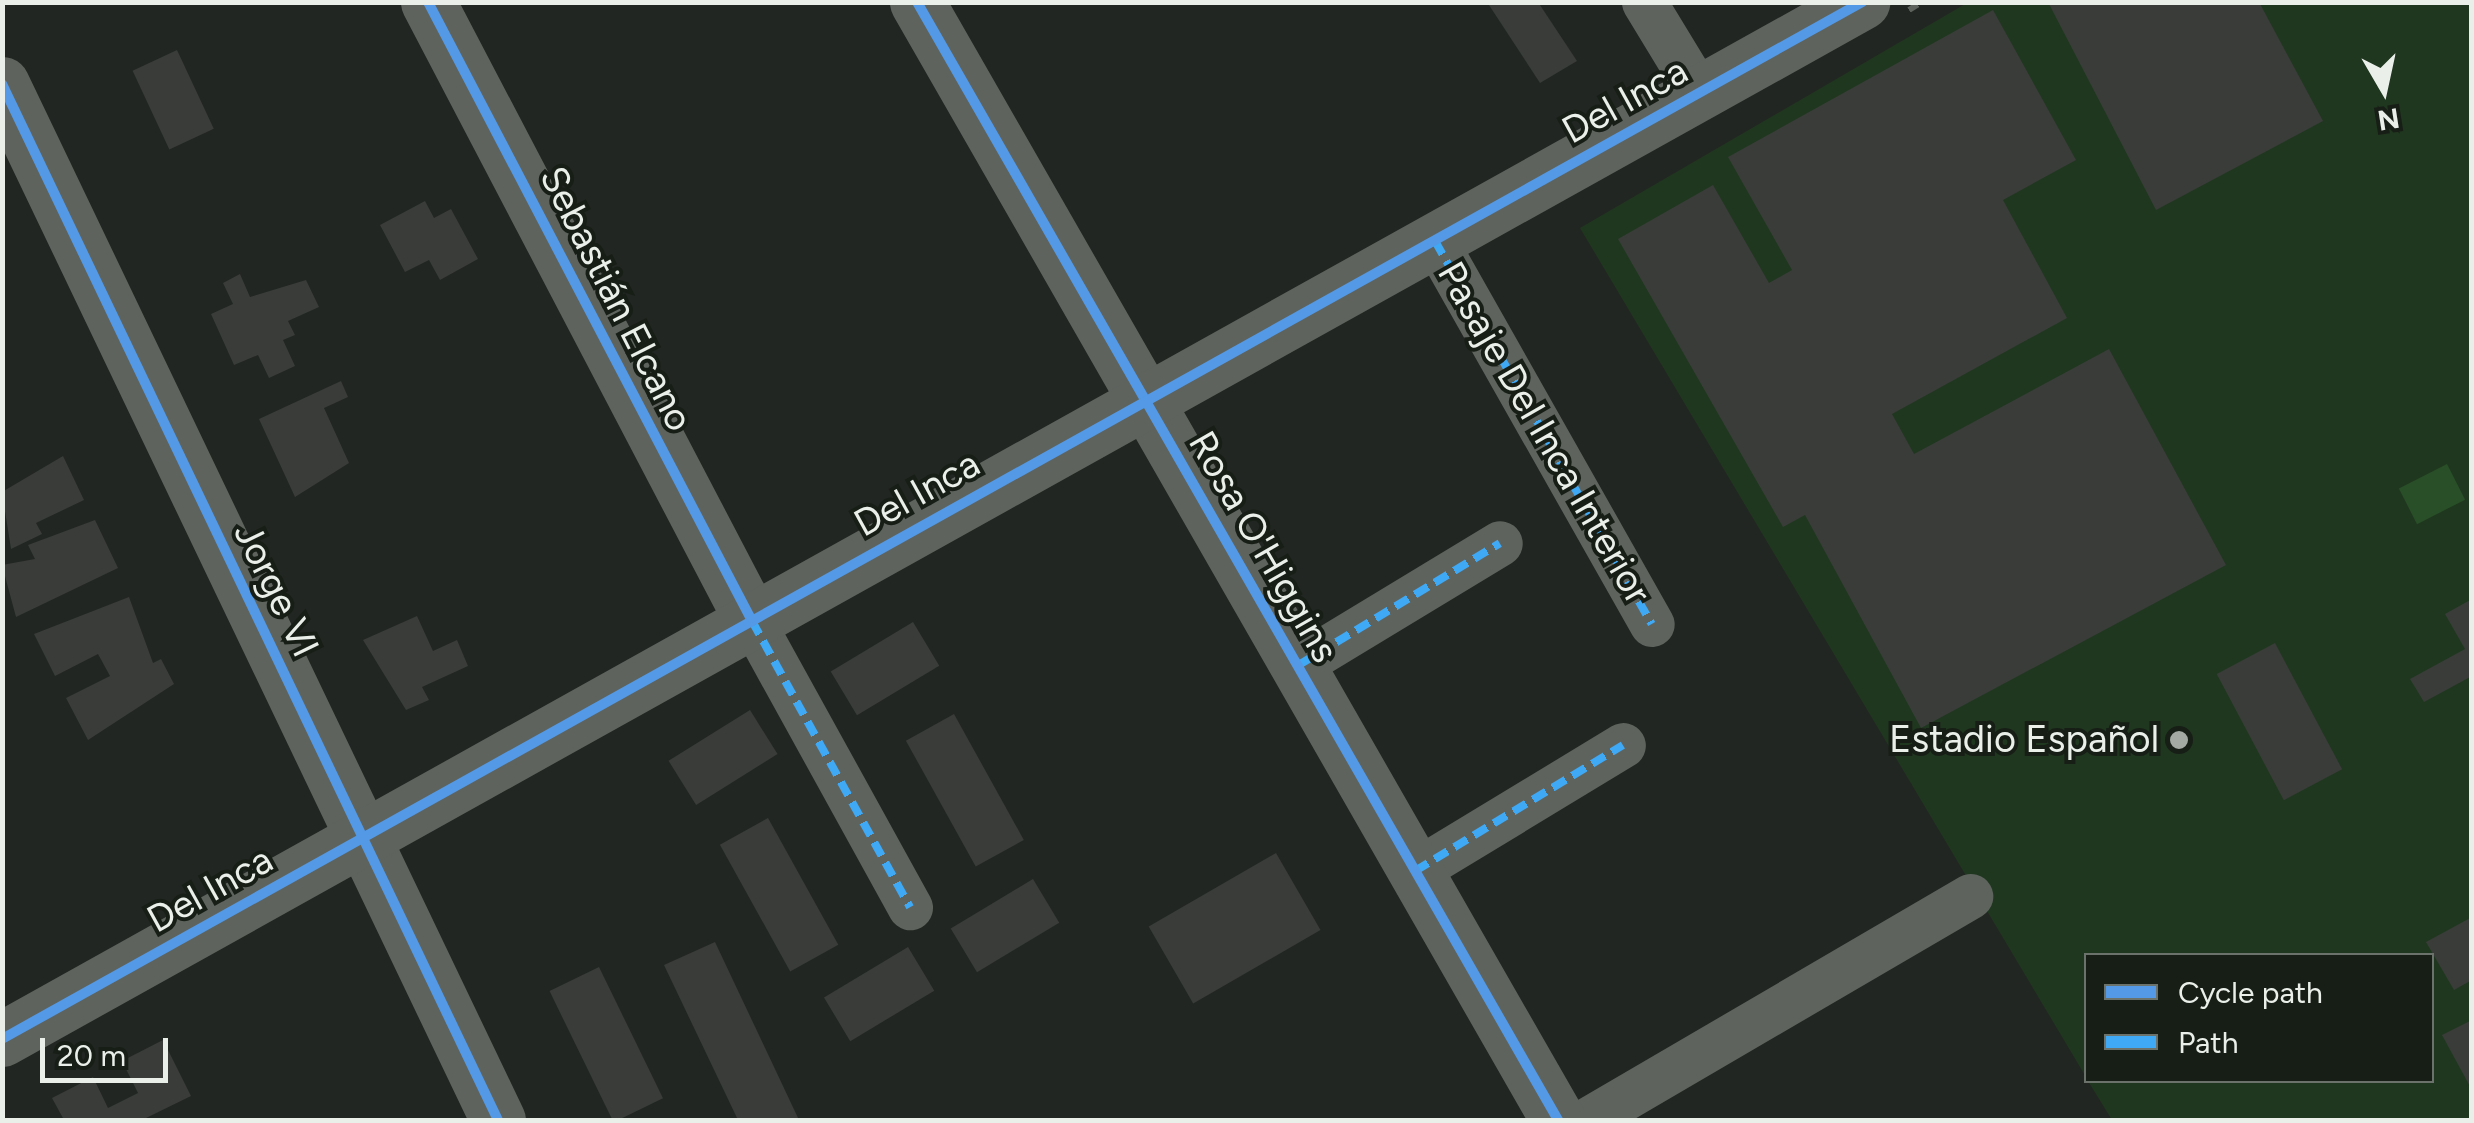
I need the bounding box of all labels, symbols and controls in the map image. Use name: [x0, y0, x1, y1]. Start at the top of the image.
north arrow: [2334, 40, 2434, 140]
street label: Del Inca: [1554, 48, 1696, 154]
text: N: [2375, 101, 2402, 138]
street label: Sebastián Elcano: [530, 159, 702, 439]
street label: Pasaje Del Inca Interior: [1428, 254, 1660, 612]
street label: Rosa O'Higgins: [1178, 423, 1348, 671]
street label: Del Inca: [846, 441, 988, 547]
street label: Jorge VI: [224, 516, 328, 664]
place label: Estadio Español: [1889, 717, 2159, 763]
marker: Estadio Español: [2168, 729, 2190, 751]
street label: Del Inca: [139, 837, 281, 943]
legend: [2084, 953, 2434, 1083]
text: Cycle path: [2178, 974, 2323, 1011]
scale bar: [45, 1018, 172, 1080]
text: Path: [2178, 1024, 2238, 1061]
text: 20 m: [57, 1037, 126, 1074]

